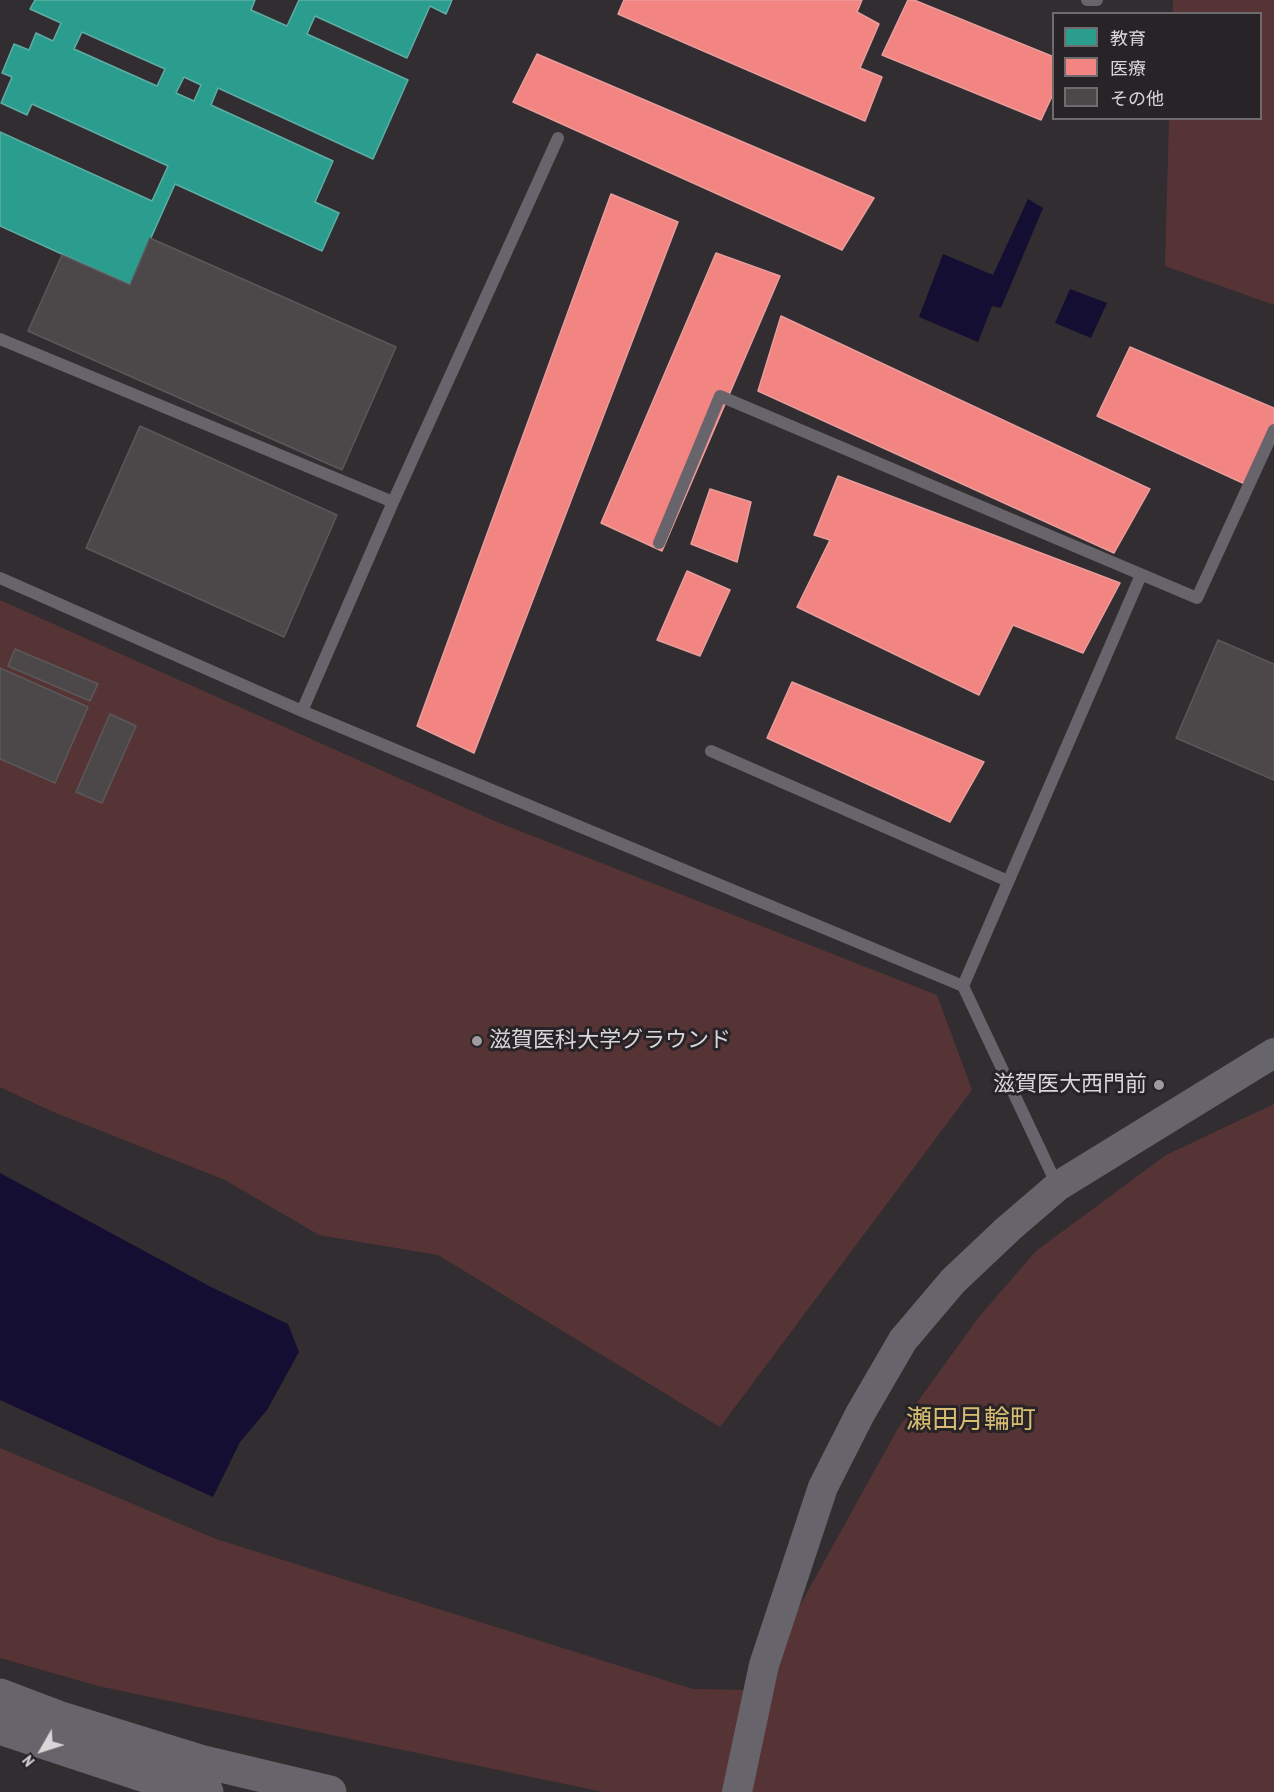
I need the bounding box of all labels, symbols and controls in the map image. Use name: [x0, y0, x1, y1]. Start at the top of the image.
legend: [1052, 12, 1262, 120]
text: 教育: [1110, 27, 1146, 50]
text: 医療: [1110, 57, 1146, 80]
text: その他: [1110, 87, 1164, 110]
place label: 滋賀医科大学グラウンド: [489, 1028, 731, 1054]
marker: 滋賀医科大学グラウンド: [470, 1034, 484, 1048]
place label: 滋賀医大西門前: [993, 1072, 1147, 1098]
marker: 滋賀医大西門前: [1152, 1078, 1166, 1092]
district label: 瀬田月輪町: [906, 1405, 1036, 1437]
north arrow: [12, 1720, 72, 1780]
text: N: [18, 1752, 39, 1771]

